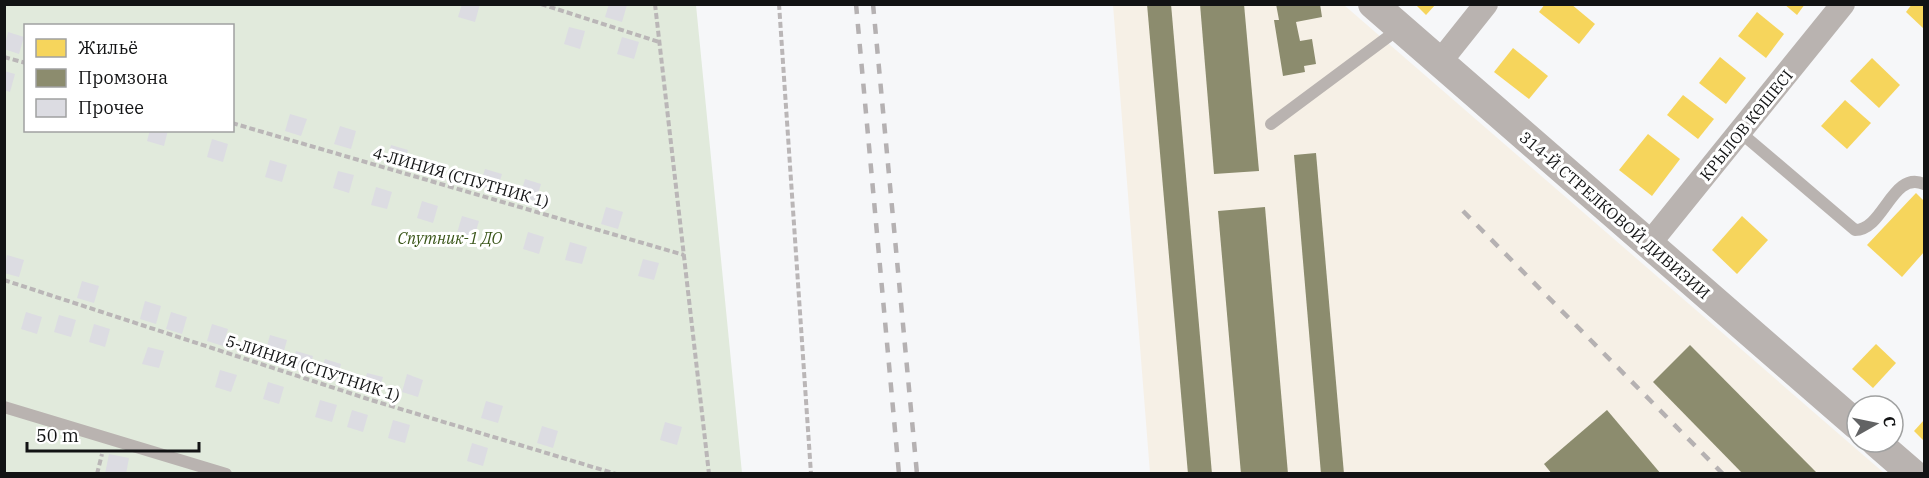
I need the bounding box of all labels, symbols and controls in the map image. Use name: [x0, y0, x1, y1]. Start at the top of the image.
legend: [24, 24, 234, 132]
text: Жильё: [78, 36, 138, 59]
text: Промзона: [78, 66, 168, 89]
street label: КРЫЛОВ КӨШЕСІ: [1695, 66, 1797, 184]
text: Прочее: [78, 96, 144, 119]
street label: 314-Й СТРЕЛКОВОЙ ДИВИЗИИ: [1516, 127, 1714, 303]
street label: 4-ЛИНИЯ (СПУТНИК 1): [371, 142, 551, 212]
park label: Спутник-1 ДО: [398, 228, 503, 248]
street label: 5-ЛИНИЯ (СПУТНИК 1): [223, 330, 403, 406]
north arrow: [1845, 394, 1905, 454]
scale bar: [27, 415, 200, 453]
text: С: [1879, 415, 1901, 428]
text: 50 m: [36, 424, 79, 447]

